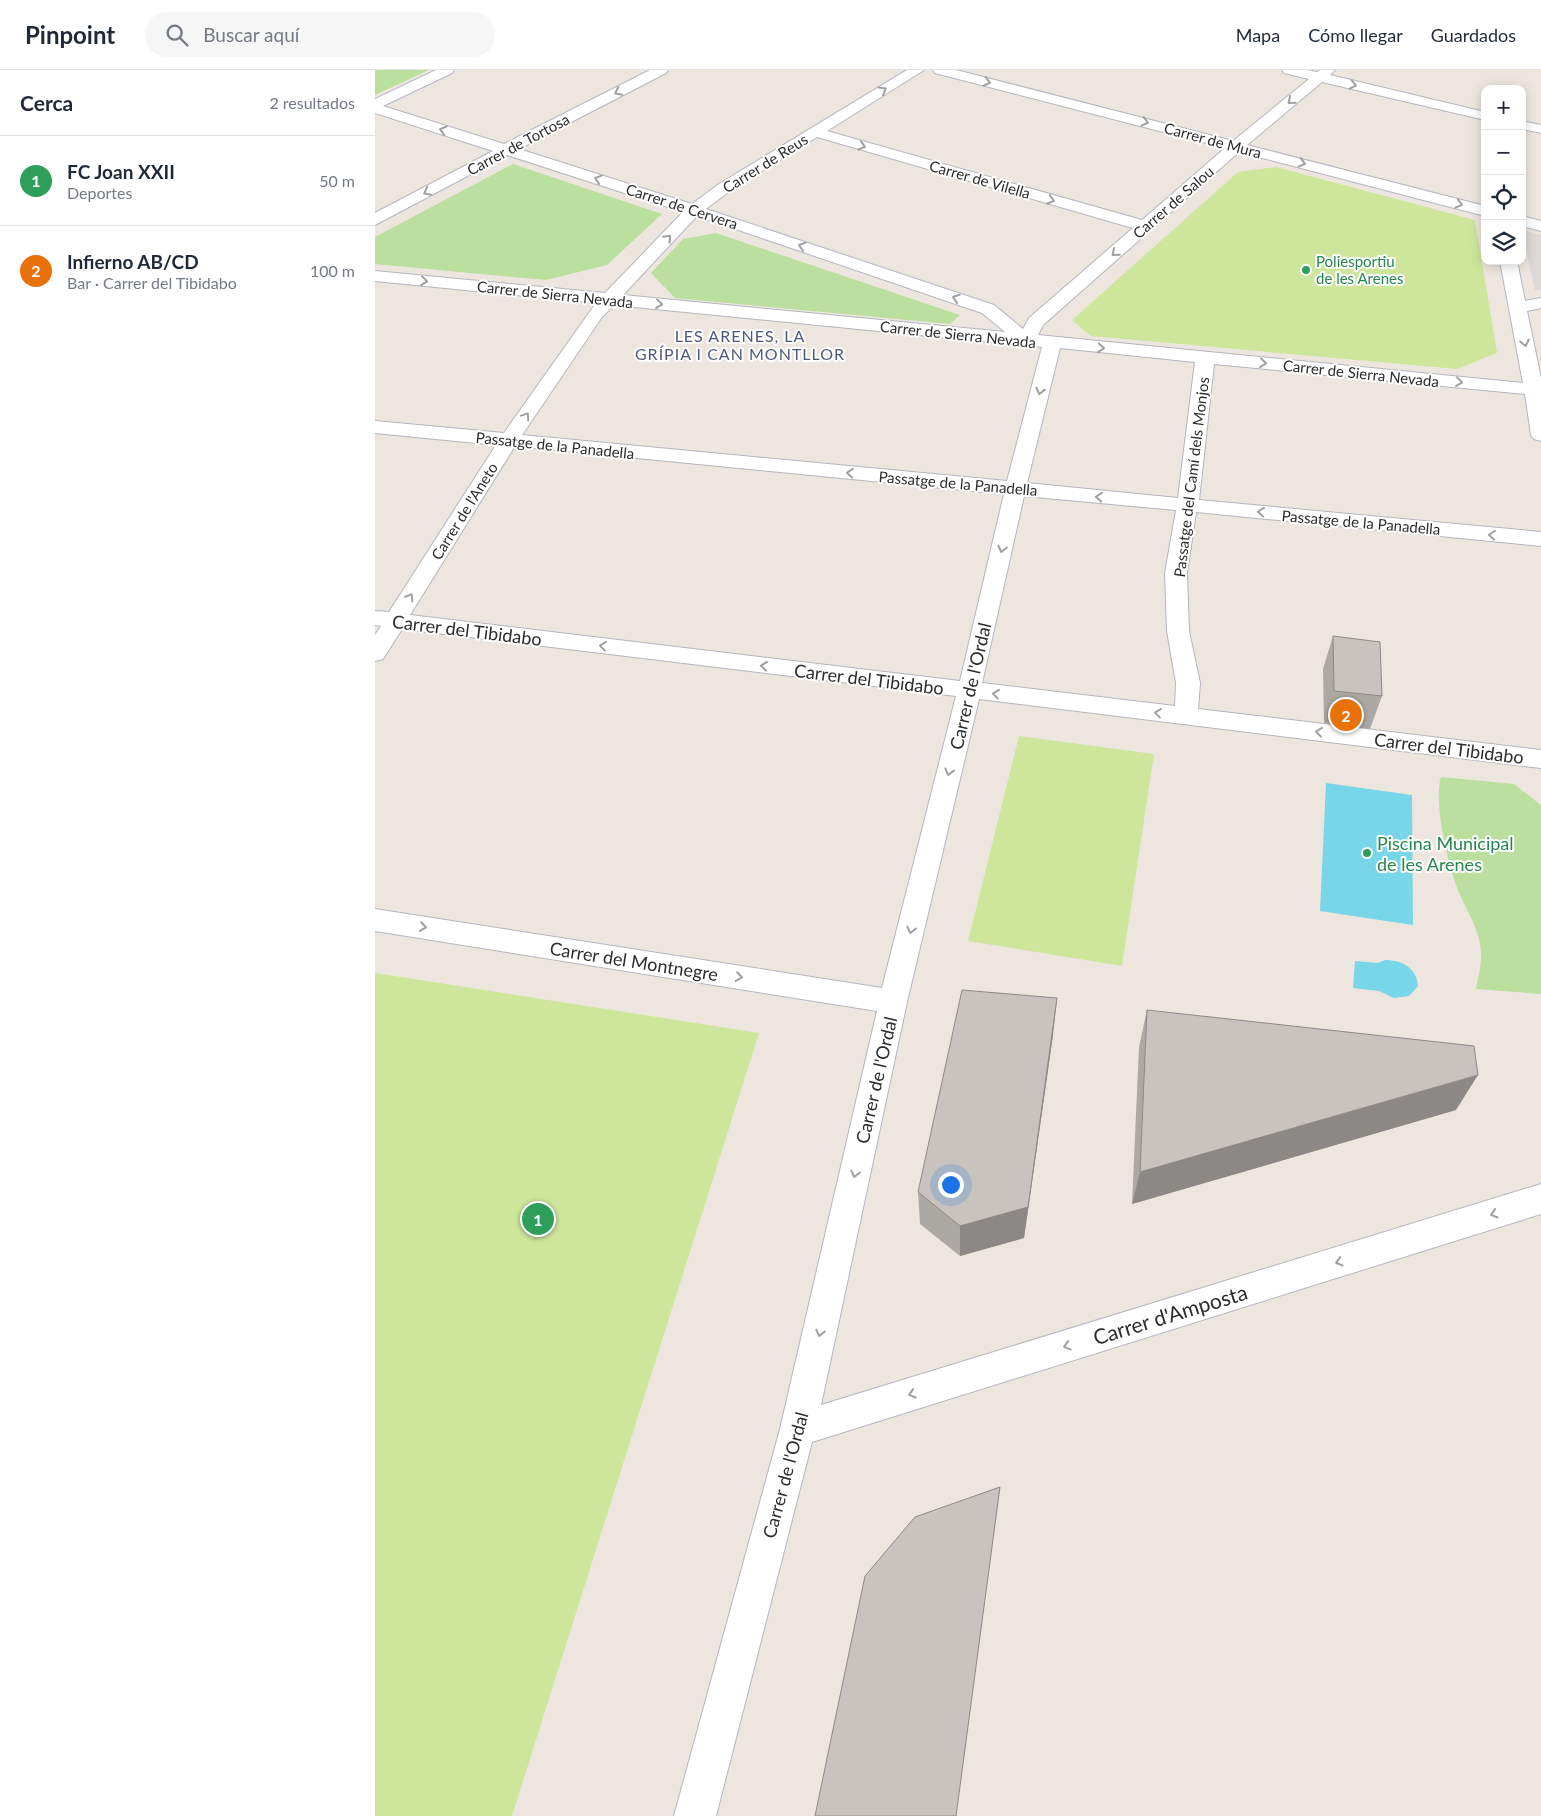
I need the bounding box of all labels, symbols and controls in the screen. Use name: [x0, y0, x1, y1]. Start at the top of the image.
search box: [145, 12, 495, 57]
text: Pinpoint: [25, 20, 115, 49]
icon: search: [163, 21, 191, 49]
text: Buscar aquí: [203, 23, 299, 46]
text: Mapa: [1236, 24, 1280, 46]
text: Cómo llegar: [1308, 24, 1403, 46]
text: Guardados: [1431, 24, 1516, 46]
one-way arrow: [983, 76, 992, 87]
one-way arrow: [1349, 79, 1358, 90]
map controls: [1481, 85, 1526, 265]
button: +: [1481, 85, 1526, 130]
one-way arrow: [614, 86, 623, 96]
one-way arrow: [878, 87, 887, 97]
text: Cerca: [20, 90, 73, 115]
text: 2 resultados: [269, 93, 355, 112]
one-way arrow: [1288, 96, 1297, 104]
street label: Carrer de Tortosa: [464, 109, 572, 179]
one-way arrow: [1140, 116, 1149, 127]
street label: Carrer de Mura: [1162, 118, 1264, 162]
one-way arrow: [440, 125, 448, 135]
street label: Carrer de Reus: [719, 130, 811, 196]
button: −: [1481, 130, 1526, 175]
one-way arrow: [857, 140, 865, 150]
street label: Carrer de Vilella: [927, 156, 1033, 202]
one-way arrow: [1297, 157, 1306, 168]
text: FC Joan XXII: [67, 160, 175, 183]
street label: Carrer de Salou: [1129, 162, 1217, 242]
text: 1: [31, 171, 41, 190]
text: 50 m: [319, 171, 355, 190]
one-way arrow: [594, 175, 603, 185]
button: locate: [1481, 175, 1526, 220]
street label: Carrer de Cervera: [624, 179, 740, 233]
text: Deportes: [67, 183, 132, 202]
one-way arrow: [424, 186, 433, 196]
one-way arrow: [1047, 194, 1055, 204]
one-way arrow: [1454, 199, 1463, 209]
button: layers: [1481, 220, 1526, 265]
one-way arrow: [662, 235, 671, 244]
one-way arrow: [798, 242, 806, 252]
one-way arrow: [1111, 247, 1120, 256]
text: Infierno AB/CD: [67, 250, 199, 273]
place label: Poliesportiu de les Arenes: [1316, 252, 1403, 287]
text: 2: [31, 261, 41, 280]
text: 100 m: [310, 261, 355, 280]
marker: Poliesportiu de les Arenes: [1300, 264, 1312, 276]
text: Bar · Carrer del Tibidabo: [67, 273, 237, 292]
one-way arrow: [420, 275, 428, 286]
street label: Carrer de Sierra Nevada: [476, 277, 634, 311]
one-way arrow: [952, 294, 960, 304]
one-way arrow: [655, 298, 663, 309]
street label: Carrer de Sierra Nevada: [879, 317, 1037, 351]
district label: LES ARENES, LA GRÍPIA I CAN MONTLLOR: [635, 326, 845, 363]
one-way arrow: [1519, 339, 1529, 348]
one-way arrow: [1097, 342, 1105, 353]
street label: Carrer de Sierra Nevada: [1282, 356, 1440, 390]
one-way arrow: [1259, 357, 1267, 368]
street label: Passatge del Camí dels Monjos: [1170, 376, 1212, 578]
one-way arrow: [1455, 376, 1463, 387]
one-way arrow: [1035, 386, 1046, 395]
one-way arrow: [520, 412, 529, 421]
street label: Passatge de la Panadella: [475, 428, 635, 462]
street label: Carrer de l'Aneto: [427, 459, 501, 563]
street label: Passatge de la Panadella: [878, 467, 1038, 499]
one-way arrow: [846, 468, 854, 479]
one-way arrow: [1095, 492, 1103, 503]
street label: Passatge de la Panadella: [1281, 506, 1441, 538]
one-way arrow: [1257, 507, 1265, 518]
one-way arrow: [1488, 529, 1496, 540]
one-way arrow: [997, 544, 1008, 553]
one-way arrow: [404, 593, 414, 602]
street label: Carrer del Tibidabo: [391, 610, 543, 650]
street label: Carrer de l'Ordal: [945, 620, 995, 752]
one-way arrow: [599, 641, 607, 652]
street label: Carrer del Tibidabo: [793, 659, 945, 699]
one-way arrow: [760, 661, 768, 672]
one-way arrow: [992, 689, 1000, 700]
pin: 2: [1330, 696, 1362, 734]
one-way arrow: [1153, 708, 1161, 719]
one-way arrow: [1315, 727, 1323, 738]
street label: Carrer del Tibidabo: [1373, 728, 1525, 768]
one-way arrow: [944, 768, 955, 777]
place label: Piscina Municipal de les Arenes: [1377, 832, 1514, 875]
marker: Piscina Municipal de les Arenes: [1361, 847, 1373, 859]
one-way arrow: [419, 922, 428, 932]
one-way arrow: [906, 926, 917, 935]
street label: Carrer del Montnegre: [548, 937, 720, 985]
one-way arrow: [735, 972, 744, 982]
street label: Carrer de l'Ordal: [851, 1014, 901, 1146]
one-way arrow: [850, 1169, 861, 1178]
your location: [938, 1172, 964, 1198]
pin: 1: [522, 1200, 554, 1238]
one-way arrow: [1491, 1208, 1499, 1218]
one-way arrow: [1336, 1256, 1344, 1266]
street label: Carrer d'Amposta: [1090, 1279, 1250, 1349]
one-way arrow: [815, 1328, 826, 1337]
one-way arrow: [1063, 1340, 1072, 1350]
one-way arrow: [908, 1388, 916, 1398]
street label: Carrer de l'Ordal: [758, 1409, 812, 1541]

